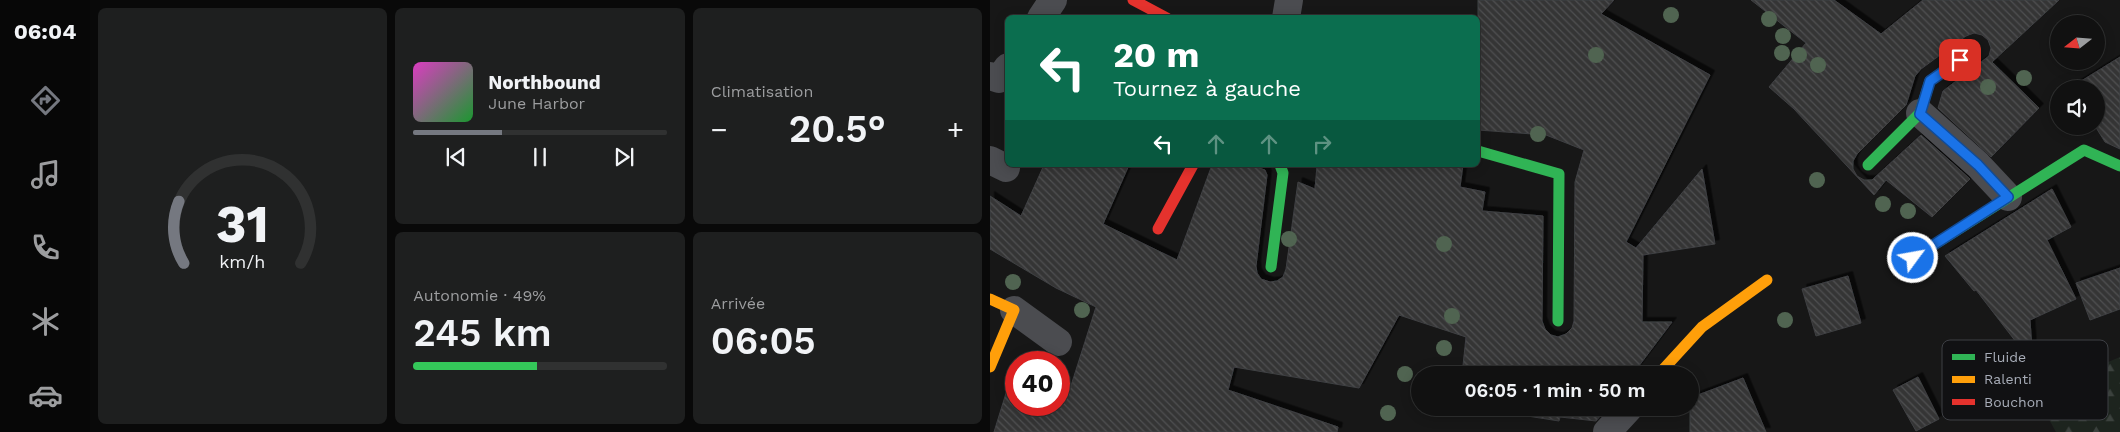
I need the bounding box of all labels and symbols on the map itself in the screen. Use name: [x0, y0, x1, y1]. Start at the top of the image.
north arrow: [2050, 15, 2105, 70]
pin: [1939, 39, 1981, 81]
position arrow: [1886, 231, 1938, 283]
legend: [1942, 340, 2108, 420]
text: Fluide: [1984, 349, 2026, 365]
speed limit sign: 40: [1005, 351, 1070, 416]
text: Ralenti: [1984, 371, 2032, 387]
text: Bouchon: [1984, 394, 2044, 410]

